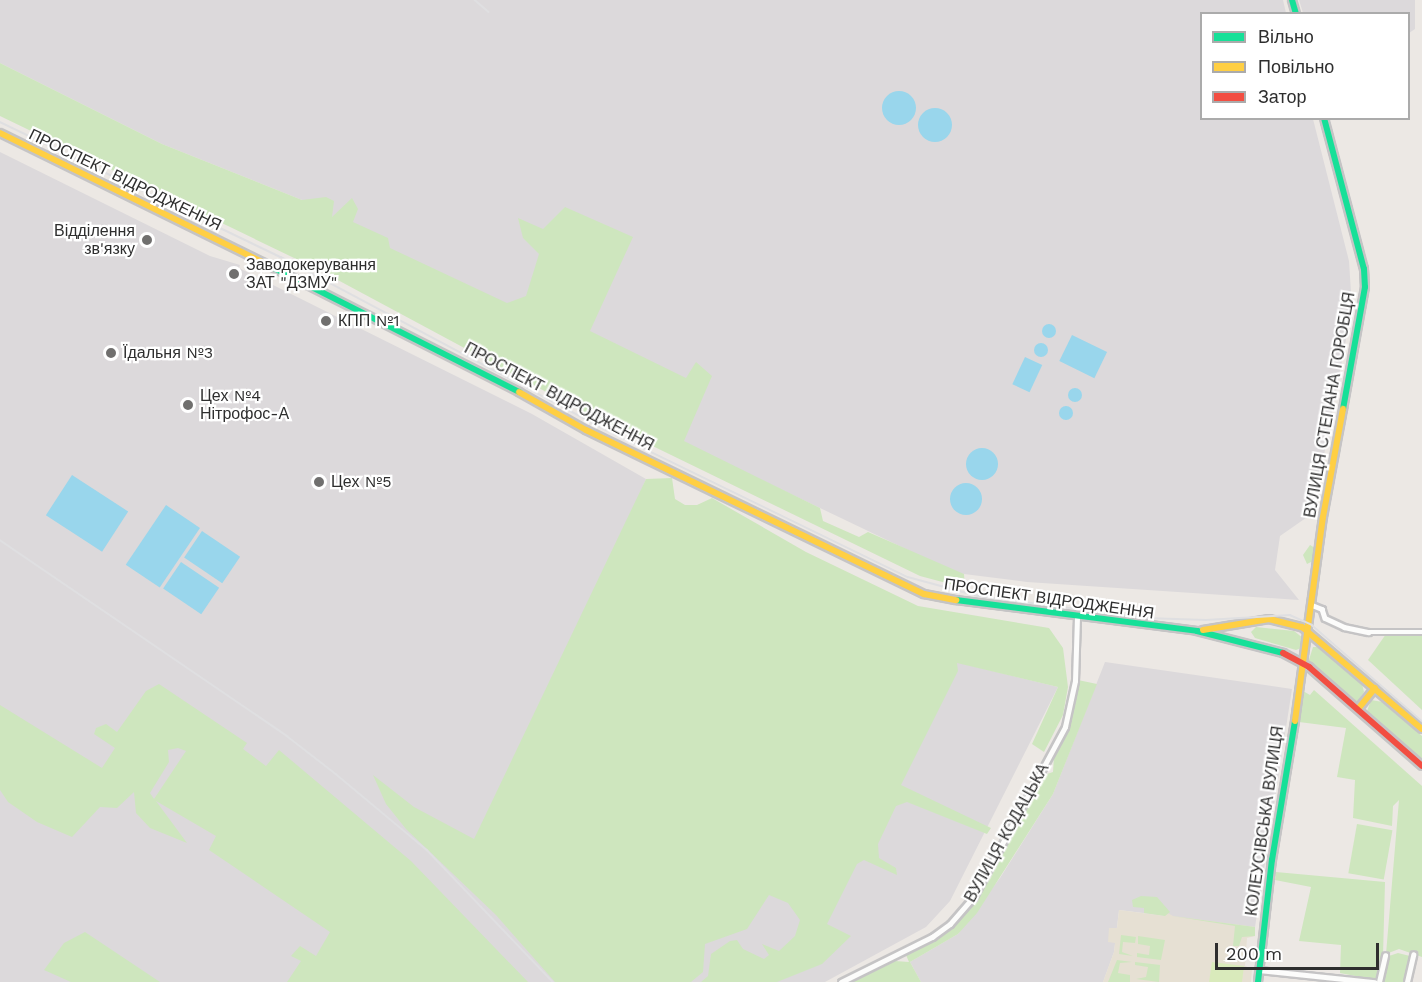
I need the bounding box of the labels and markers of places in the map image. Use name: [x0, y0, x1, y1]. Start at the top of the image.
place label: Відділення зв'язку: [54, 221, 135, 259]
marker: Відділення зв'язку: [140, 233, 154, 247]
place label: Заводокерування ЗАТ "ДЗМУ": [246, 255, 376, 293]
marker: Заводокерування ЗАТ "ДЗМУ": [227, 267, 241, 281]
place label: КПП №1: [338, 311, 400, 331]
marker: КПП №1: [319, 314, 333, 328]
place label: Їдальня №3: [123, 343, 213, 363]
marker: Їдальня №3: [104, 346, 118, 360]
place label: Цех №4 Нітрофос-А: [200, 386, 289, 424]
marker: Цех №4 Нітрофос-А: [181, 398, 195, 412]
place label: Цех №5: [331, 472, 392, 492]
marker: Цех №5: [312, 475, 326, 489]

